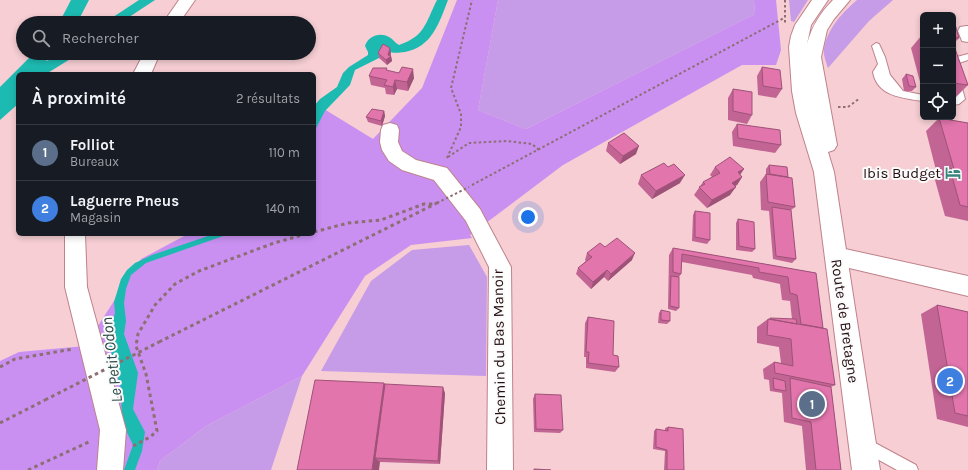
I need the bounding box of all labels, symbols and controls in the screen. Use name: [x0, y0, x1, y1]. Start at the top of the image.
map controls: [920, 12, 956, 120]
button: +: [920, 12, 956, 48]
search box: [16, 16, 316, 60]
icon: search: [30, 27, 52, 49]
text: Rechercher: [62, 29, 139, 47]
button: −: [920, 48, 956, 84]
button: locate: [920, 84, 956, 120]
text: À proximité: [32, 88, 126, 108]
text: 2 résultats: [236, 91, 300, 106]
text: Folliot: [70, 136, 115, 154]
text: 1: [43, 145, 47, 160]
text: 110 m: [268, 145, 300, 160]
text: Bureaux: [70, 154, 119, 169]
place label: Ibis Budget: [863, 164, 941, 182]
hotel icon: Ibis Budget: [944, 164, 962, 182]
text: Laguerre Pneus: [70, 192, 179, 210]
text: 2: [41, 201, 49, 216]
text: 140 m: [265, 201, 300, 216]
your location: [518, 207, 538, 227]
text: Magasin: [70, 210, 121, 225]
street label: Route de Bretagne: [827, 258, 863, 384]
street label: Chemin du Bas Manoir: [489, 268, 509, 425]
water label: Le Petit Odon: [97, 316, 126, 404]
pin: 2: [937, 366, 963, 396]
pin: 1: [799, 389, 825, 419]

